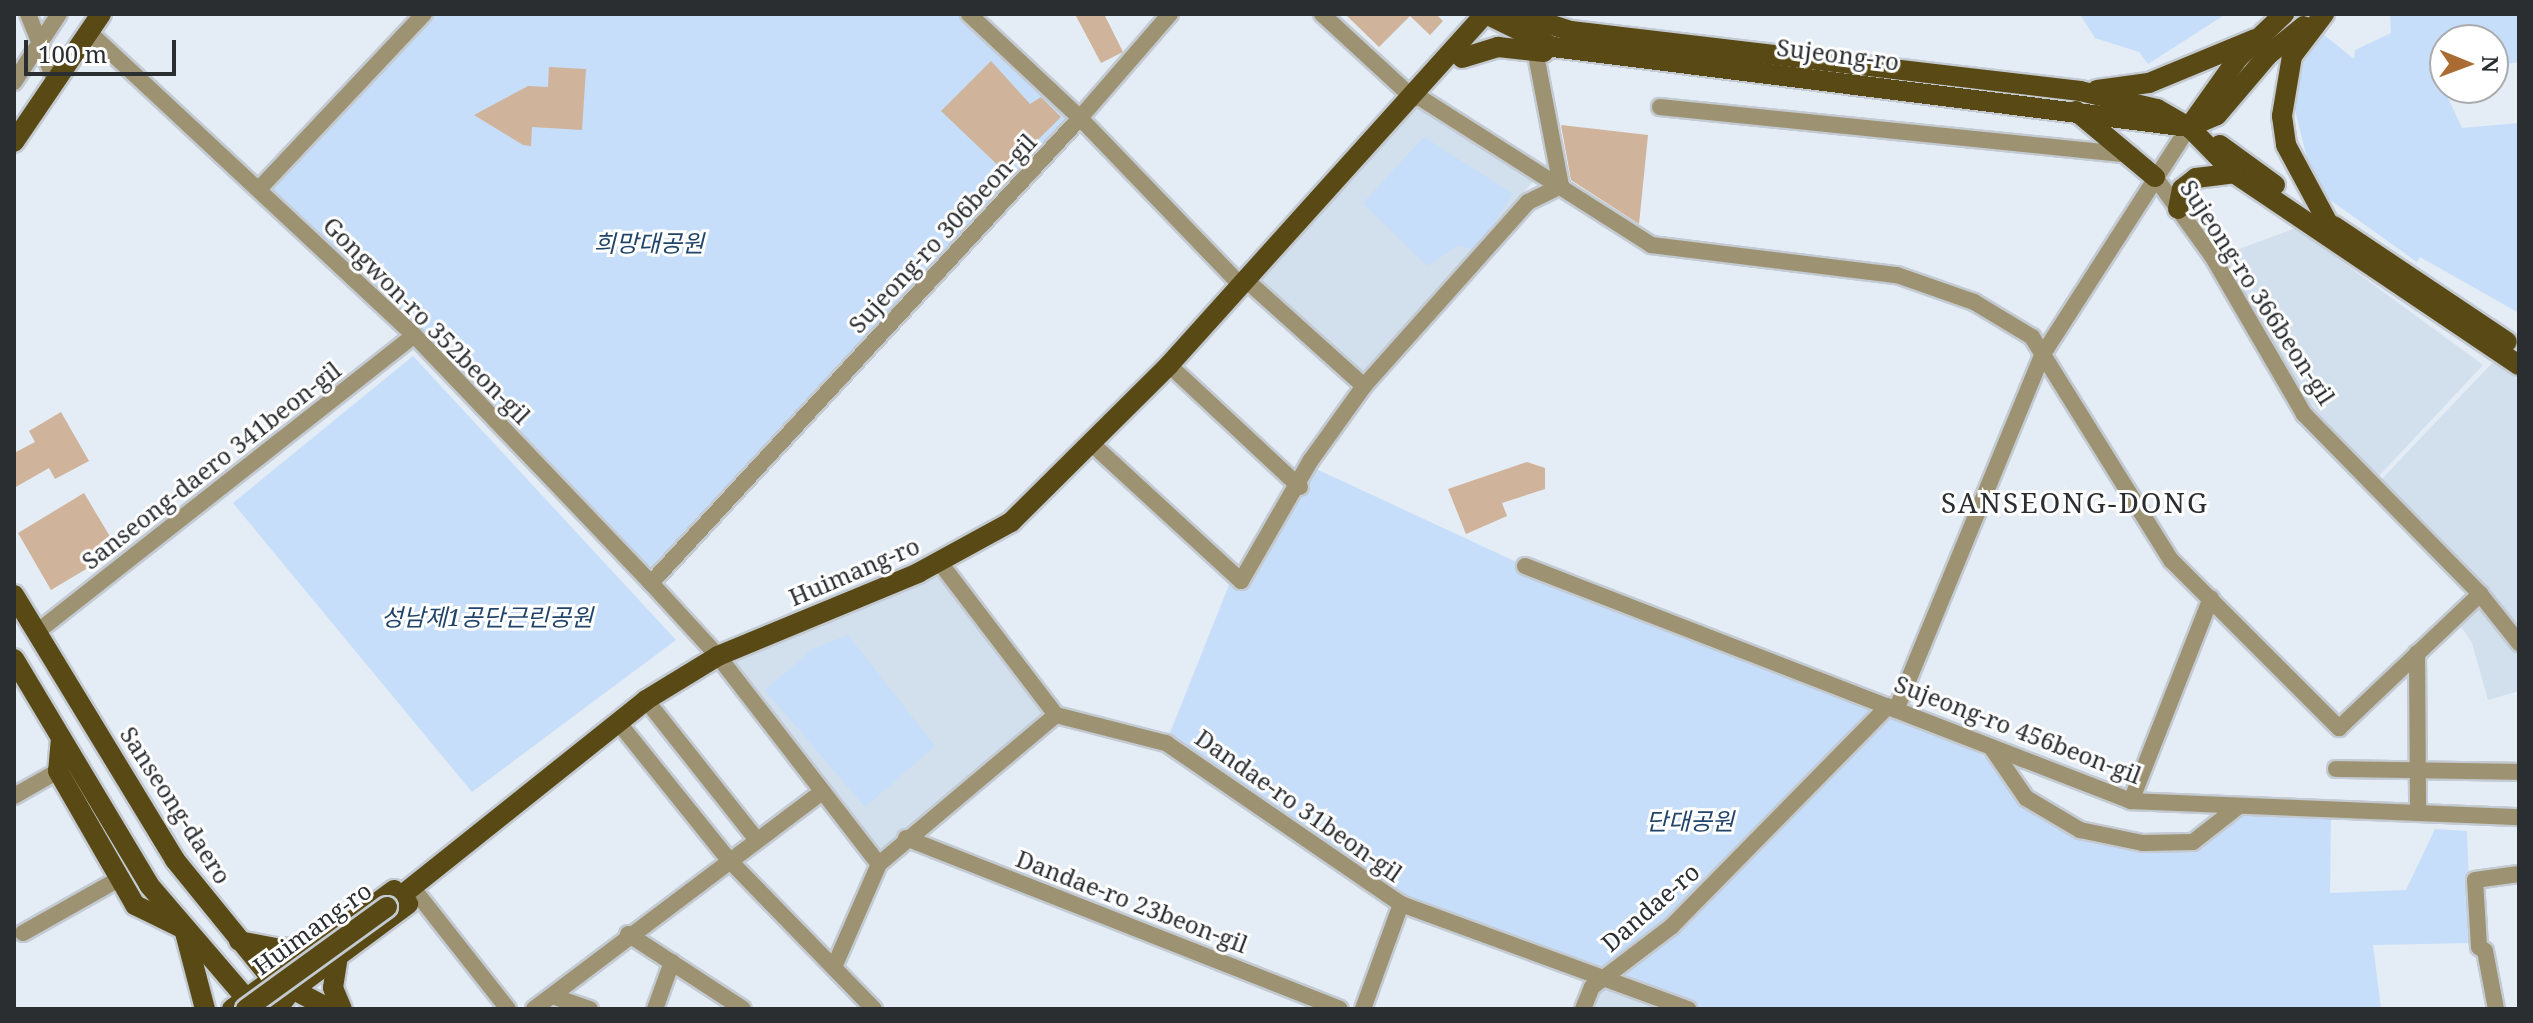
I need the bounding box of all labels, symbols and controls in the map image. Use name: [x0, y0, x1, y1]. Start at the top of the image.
scale bar: [28, 24, 180, 74]
north arrow: [2429, 24, 2509, 104]
street label: Sujeong-ro: [1775, 32, 1901, 76]
text: 100 m: [38, 37, 107, 70]
text: N: [2476, 55, 2506, 73]
street label: Sujeong-ro 306beon-gil: [842, 127, 1042, 339]
street label: Sujeong-ro 366beon-gil: [2175, 174, 2341, 410]
street label: Gongwon-ro 352beon-gil: [318, 211, 536, 429]
park label: 희망대공원: [594, 229, 704, 257]
street label: Sanseong-daero 341beon-gil: [76, 355, 346, 575]
district label: SANSEONG-DONG: [1941, 485, 2209, 519]
street label: Huimang-ro: [784, 531, 924, 611]
park label: 성남제1공단근린공원: [381, 603, 593, 631]
street label: Sujeong-ro 456beon-gil: [1891, 669, 2145, 789]
street label: Sanseong-daero: [114, 721, 238, 889]
street label: Dandae-ro 31beon-gil: [1190, 723, 1408, 887]
park label: 단대공원: [1646, 807, 1734, 835]
street label: Dandae-ro 23beon-gil: [1012, 844, 1252, 958]
street label: Dandae-ro: [1595, 857, 1705, 957]
street label: Huimang-ro: [247, 875, 377, 981]

